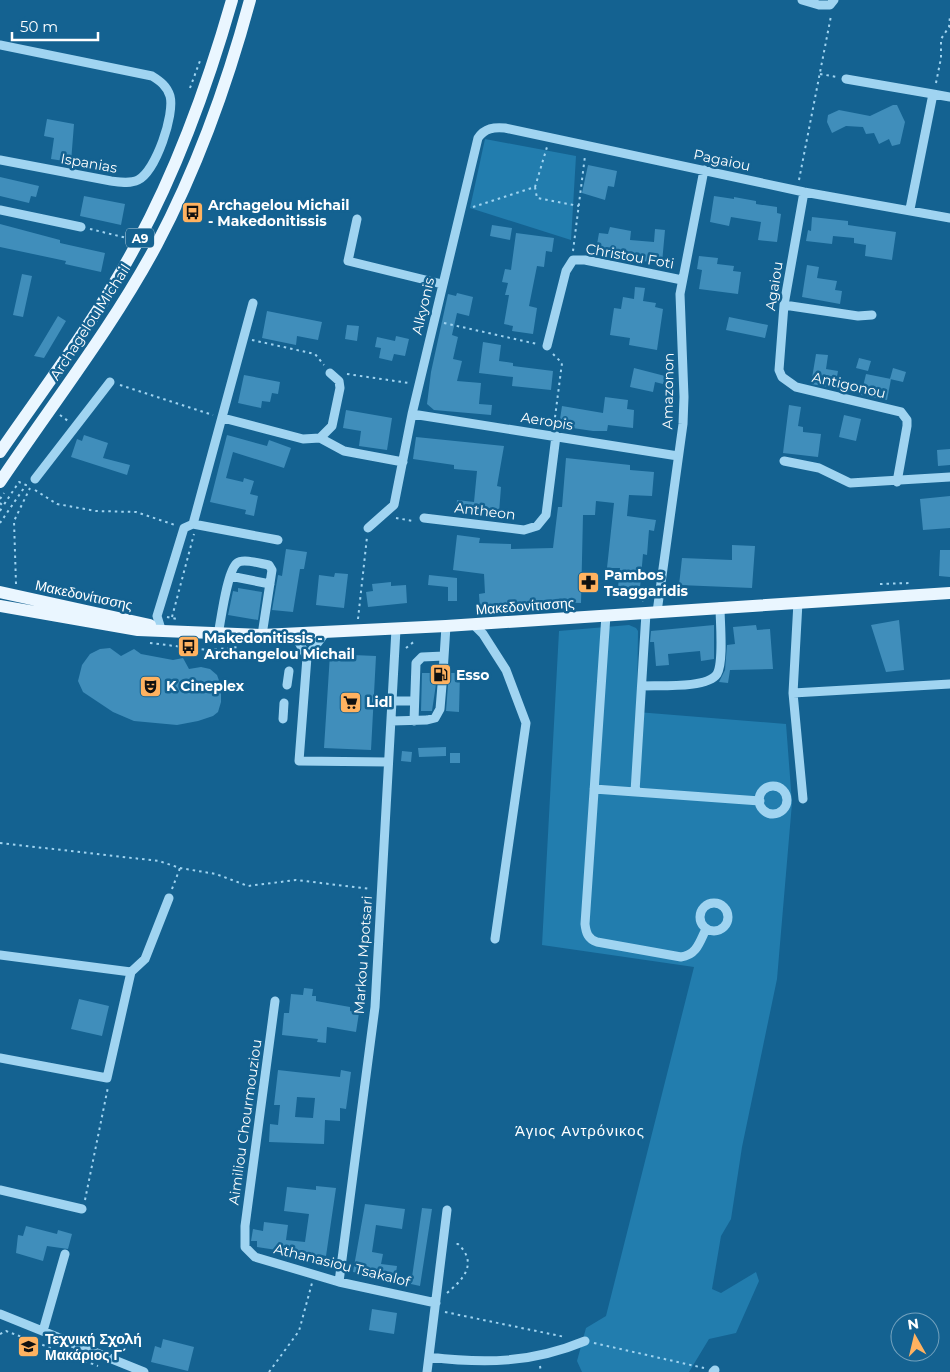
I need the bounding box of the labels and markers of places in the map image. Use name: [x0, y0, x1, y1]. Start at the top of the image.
place label: Archagelou Michail - Makedonitissis: [207, 196, 349, 230]
bus stop icon: Archagelou Michail - Makedonitissis: [180, 201, 204, 225]
place label: Pambos Tsaggaridis: [604, 566, 689, 600]
pharmacy icon: Pambos Tsaggaridis: [576, 571, 600, 595]
place label: Makedonitissis - Archangelou Michail: [203, 629, 355, 663]
bus stop icon: Makedonitissis - Archangelou Michail: [176, 634, 200, 658]
fuel station icon: Esso: [428, 663, 452, 687]
place label: Esso: [456, 666, 489, 684]
theatre icon: K Cineplex: [138, 674, 162, 698]
place label: K Cineplex: [166, 677, 245, 695]
supermarket icon: Lidl: [338, 690, 362, 714]
place label: Lidl: [366, 693, 393, 711]
place label: Τεχνική Σχολή Μακάριος Γ΄: [45, 1330, 142, 1364]
school or university icon: Τεχνική Σχολή Μακάριος Γ΄: [17, 1335, 41, 1359]

